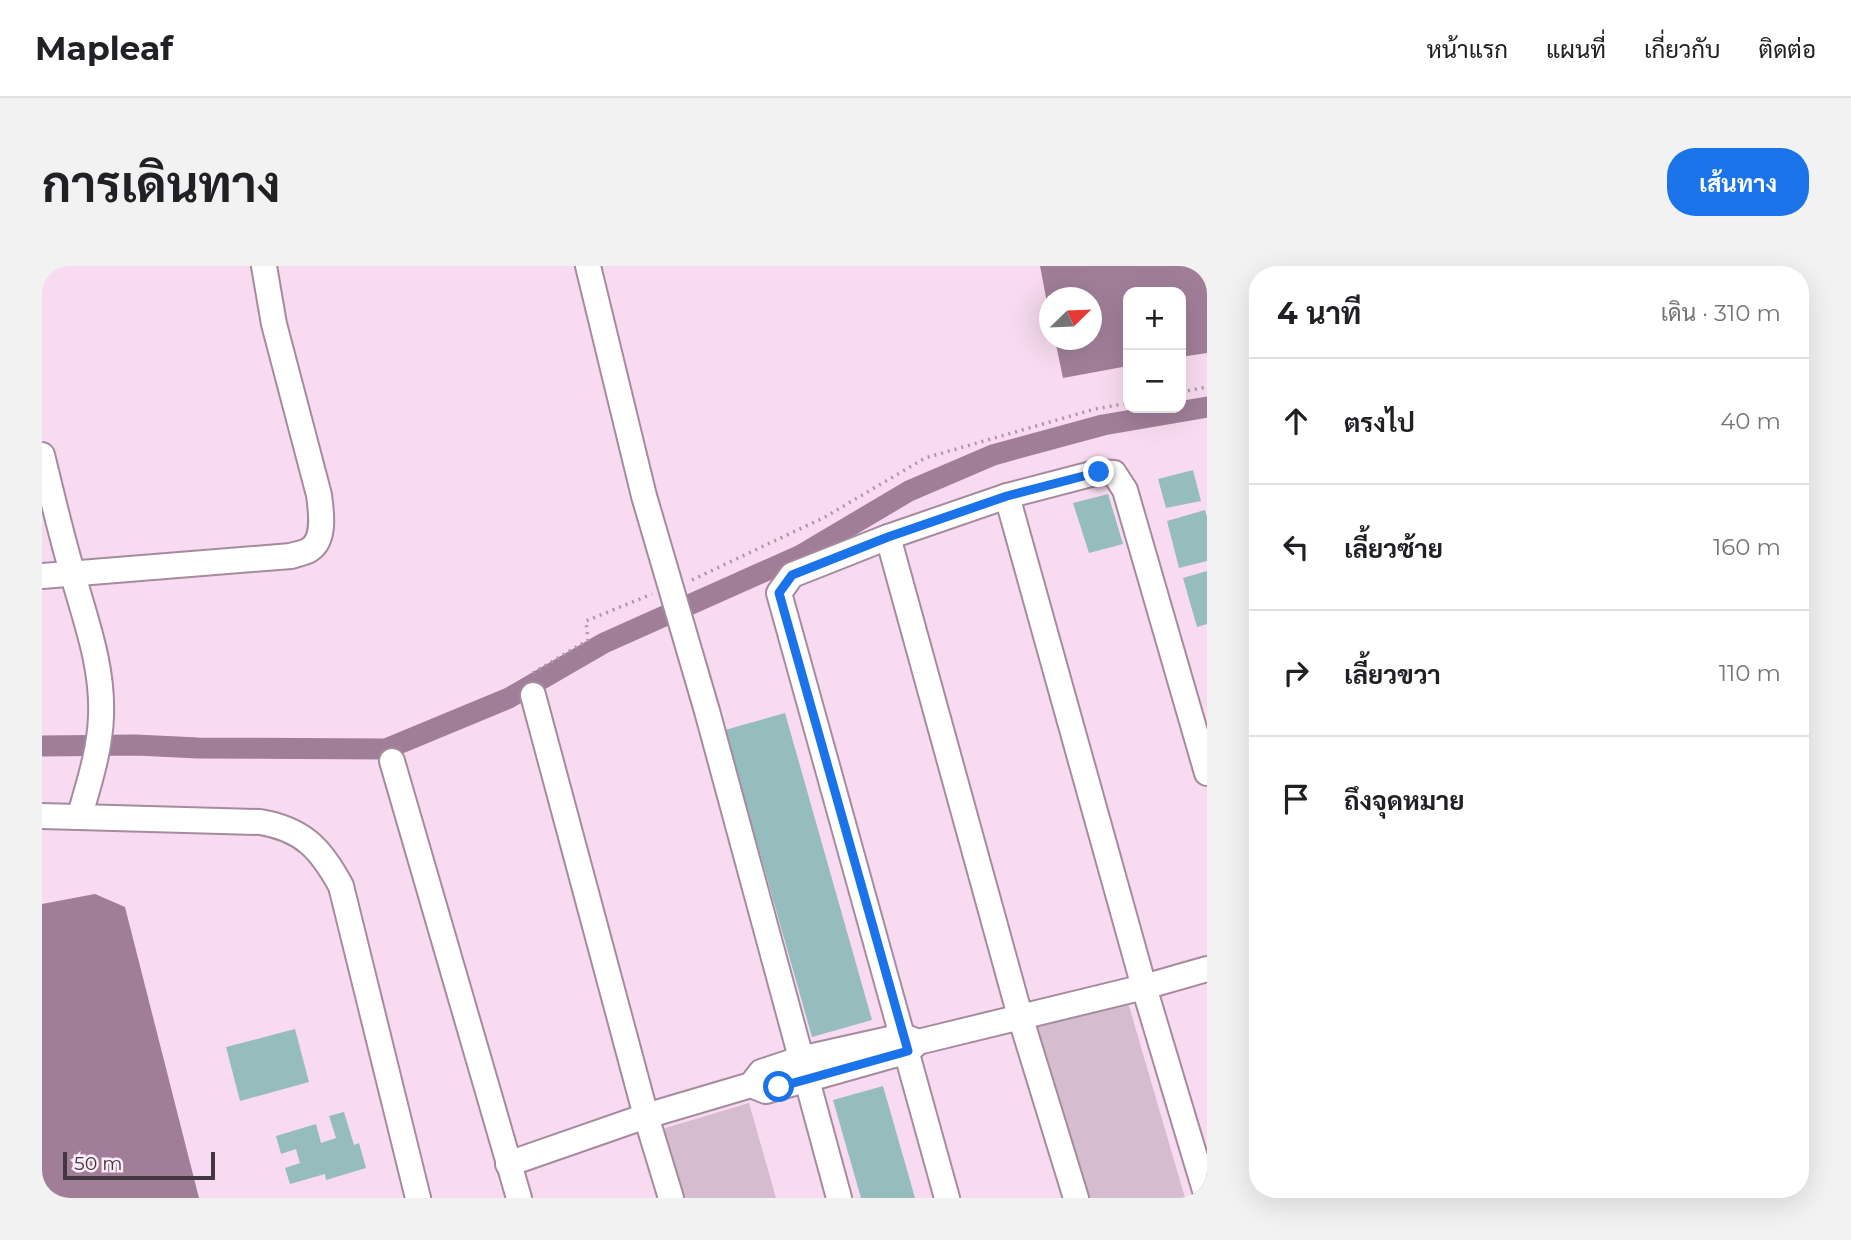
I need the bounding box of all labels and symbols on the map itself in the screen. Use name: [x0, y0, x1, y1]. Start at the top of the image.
north arrow: [1039, 287, 1102, 350]
route end: [1083, 456, 1114, 487]
route start: [763, 1071, 794, 1102]
scale bar: [63, 1149, 215, 1181]

